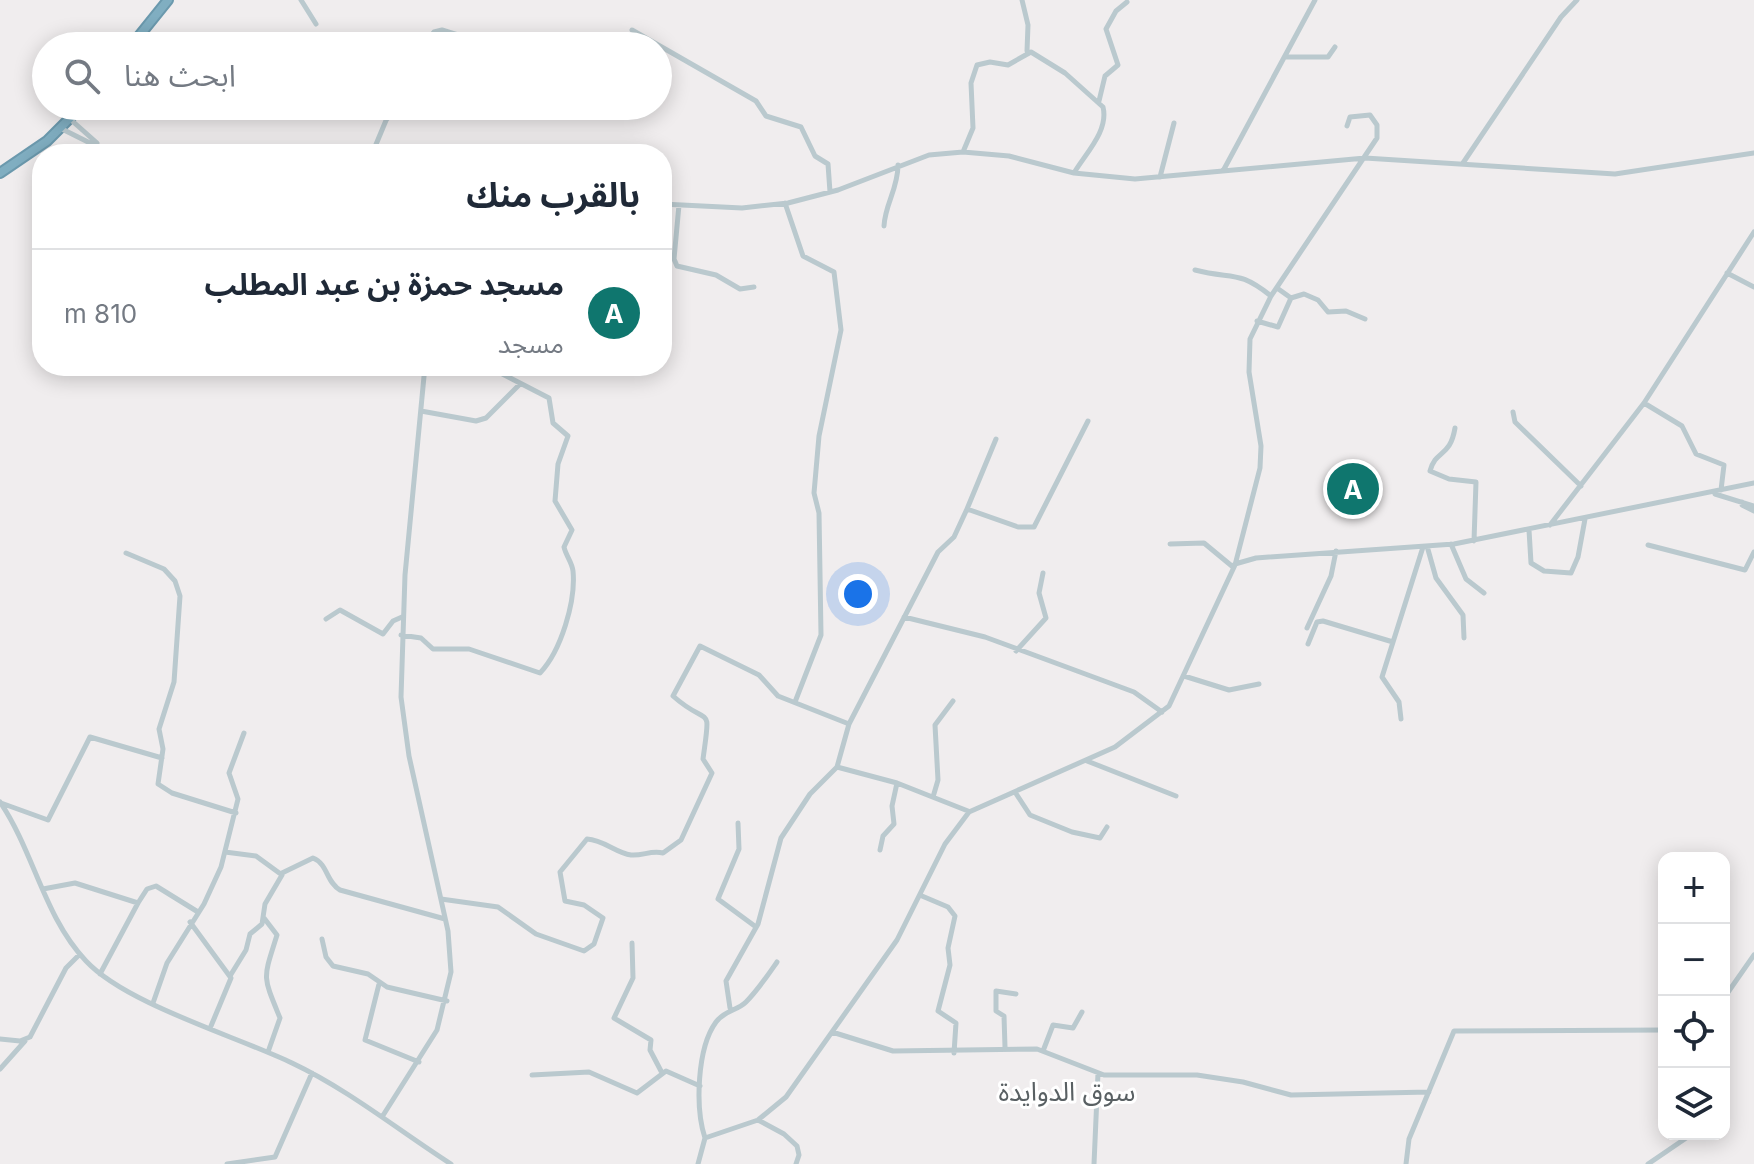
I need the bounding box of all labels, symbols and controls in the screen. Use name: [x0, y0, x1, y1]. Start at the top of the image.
search box: [32, 32, 672, 120]
icon: search: [60, 54, 104, 98]
text: ابحث هنا: [124, 57, 236, 93]
text: بالقرب منك: [466, 174, 640, 215]
text: مسجد حمزة بن عبد المطلب: [205, 266, 564, 302]
text: 810 m: [64, 298, 137, 329]
text: A: [604, 298, 624, 329]
text: مسجد: [498, 328, 564, 359]
pin: A: [1327, 459, 1379, 519]
your location: [838, 574, 878, 614]
map controls: [1658, 852, 1730, 1140]
button: +: [1658, 852, 1730, 924]
button: −: [1658, 924, 1730, 996]
button: locate: [1658, 996, 1730, 1068]
button: layers: [1658, 1068, 1730, 1140]
district label: سوق الدوايدة: [999, 1076, 1135, 1107]

